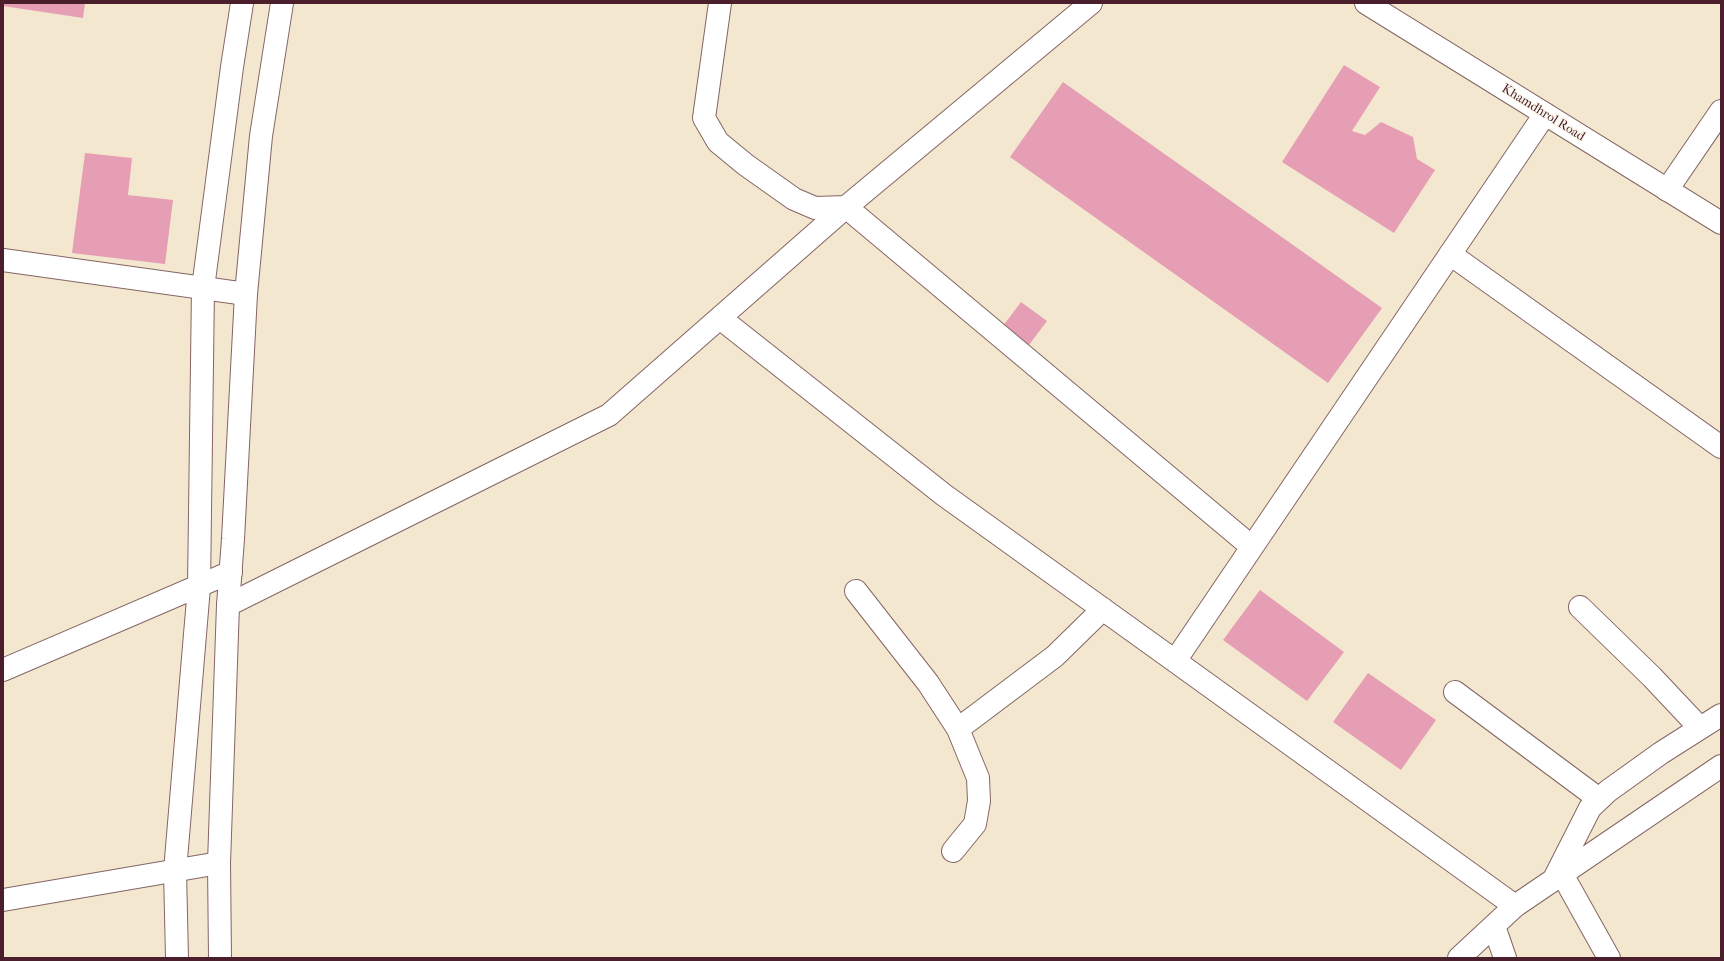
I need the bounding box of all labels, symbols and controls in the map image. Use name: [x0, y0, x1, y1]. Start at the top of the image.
street label: Khamdhrol Road: [1499, 81, 1587, 145]

